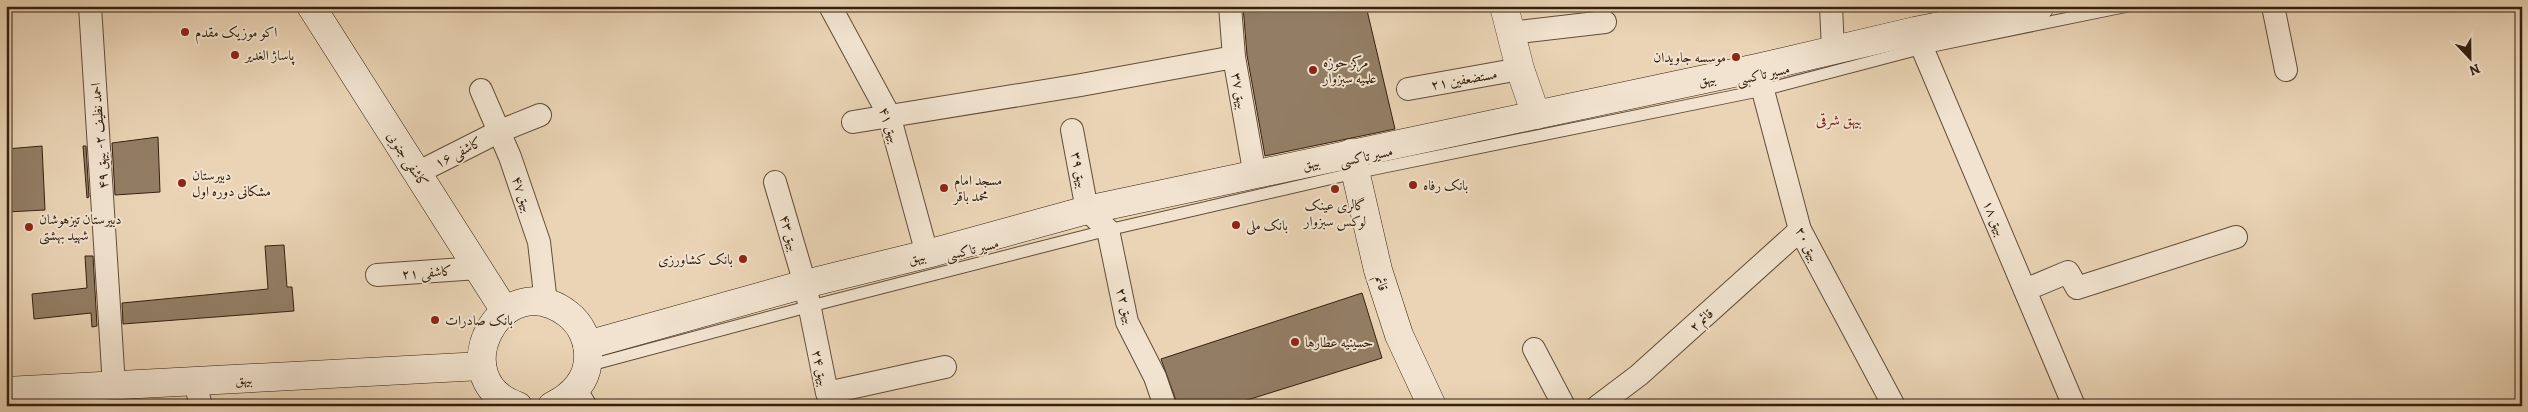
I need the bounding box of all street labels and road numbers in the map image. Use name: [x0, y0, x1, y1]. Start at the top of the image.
street label: مسیر تاکسی: [1734, 59, 1792, 90]
street label: مستضعفین ۲۱: [1429, 64, 1499, 95]
street label: بیهق: [1696, 68, 1718, 91]
street label: بیهق ۳۷: [1227, 71, 1252, 111]
street label: احمد نظیف ۲- بیهق ۴۹: [86, 82, 113, 190]
street label: بیهق ۴۱: [874, 104, 905, 146]
street label: کاشفی جنوبی: [382, 128, 433, 191]
street label: کاشفی ۱۶: [431, 132, 486, 173]
street label: مسیر تاکسی: [1337, 142, 1395, 171]
street label: بیهق ۳۹: [1067, 150, 1092, 190]
street label: بیهق: [1300, 152, 1322, 175]
street label: بیهق ۴۷: [507, 173, 538, 215]
street label: بیهق ۱۸: [1978, 197, 2011, 239]
street label: بیهق ۴۳: [775, 213, 804, 254]
street label: بیهق ۲۰: [1791, 223, 1824, 265]
street label: مسیر تاکسی: [943, 234, 1001, 265]
street label: بیهق: [906, 246, 928, 269]
street label: کاشفی ۲۱: [401, 261, 453, 285]
street label: قائم: [1367, 273, 1393, 294]
street label: بیهق ۲۲: [1112, 286, 1140, 327]
street label: قائم ۲: [1685, 304, 1720, 339]
street label: بیهق ۲۴: [807, 348, 834, 388]
street label: بیهق: [234, 370, 254, 389]

